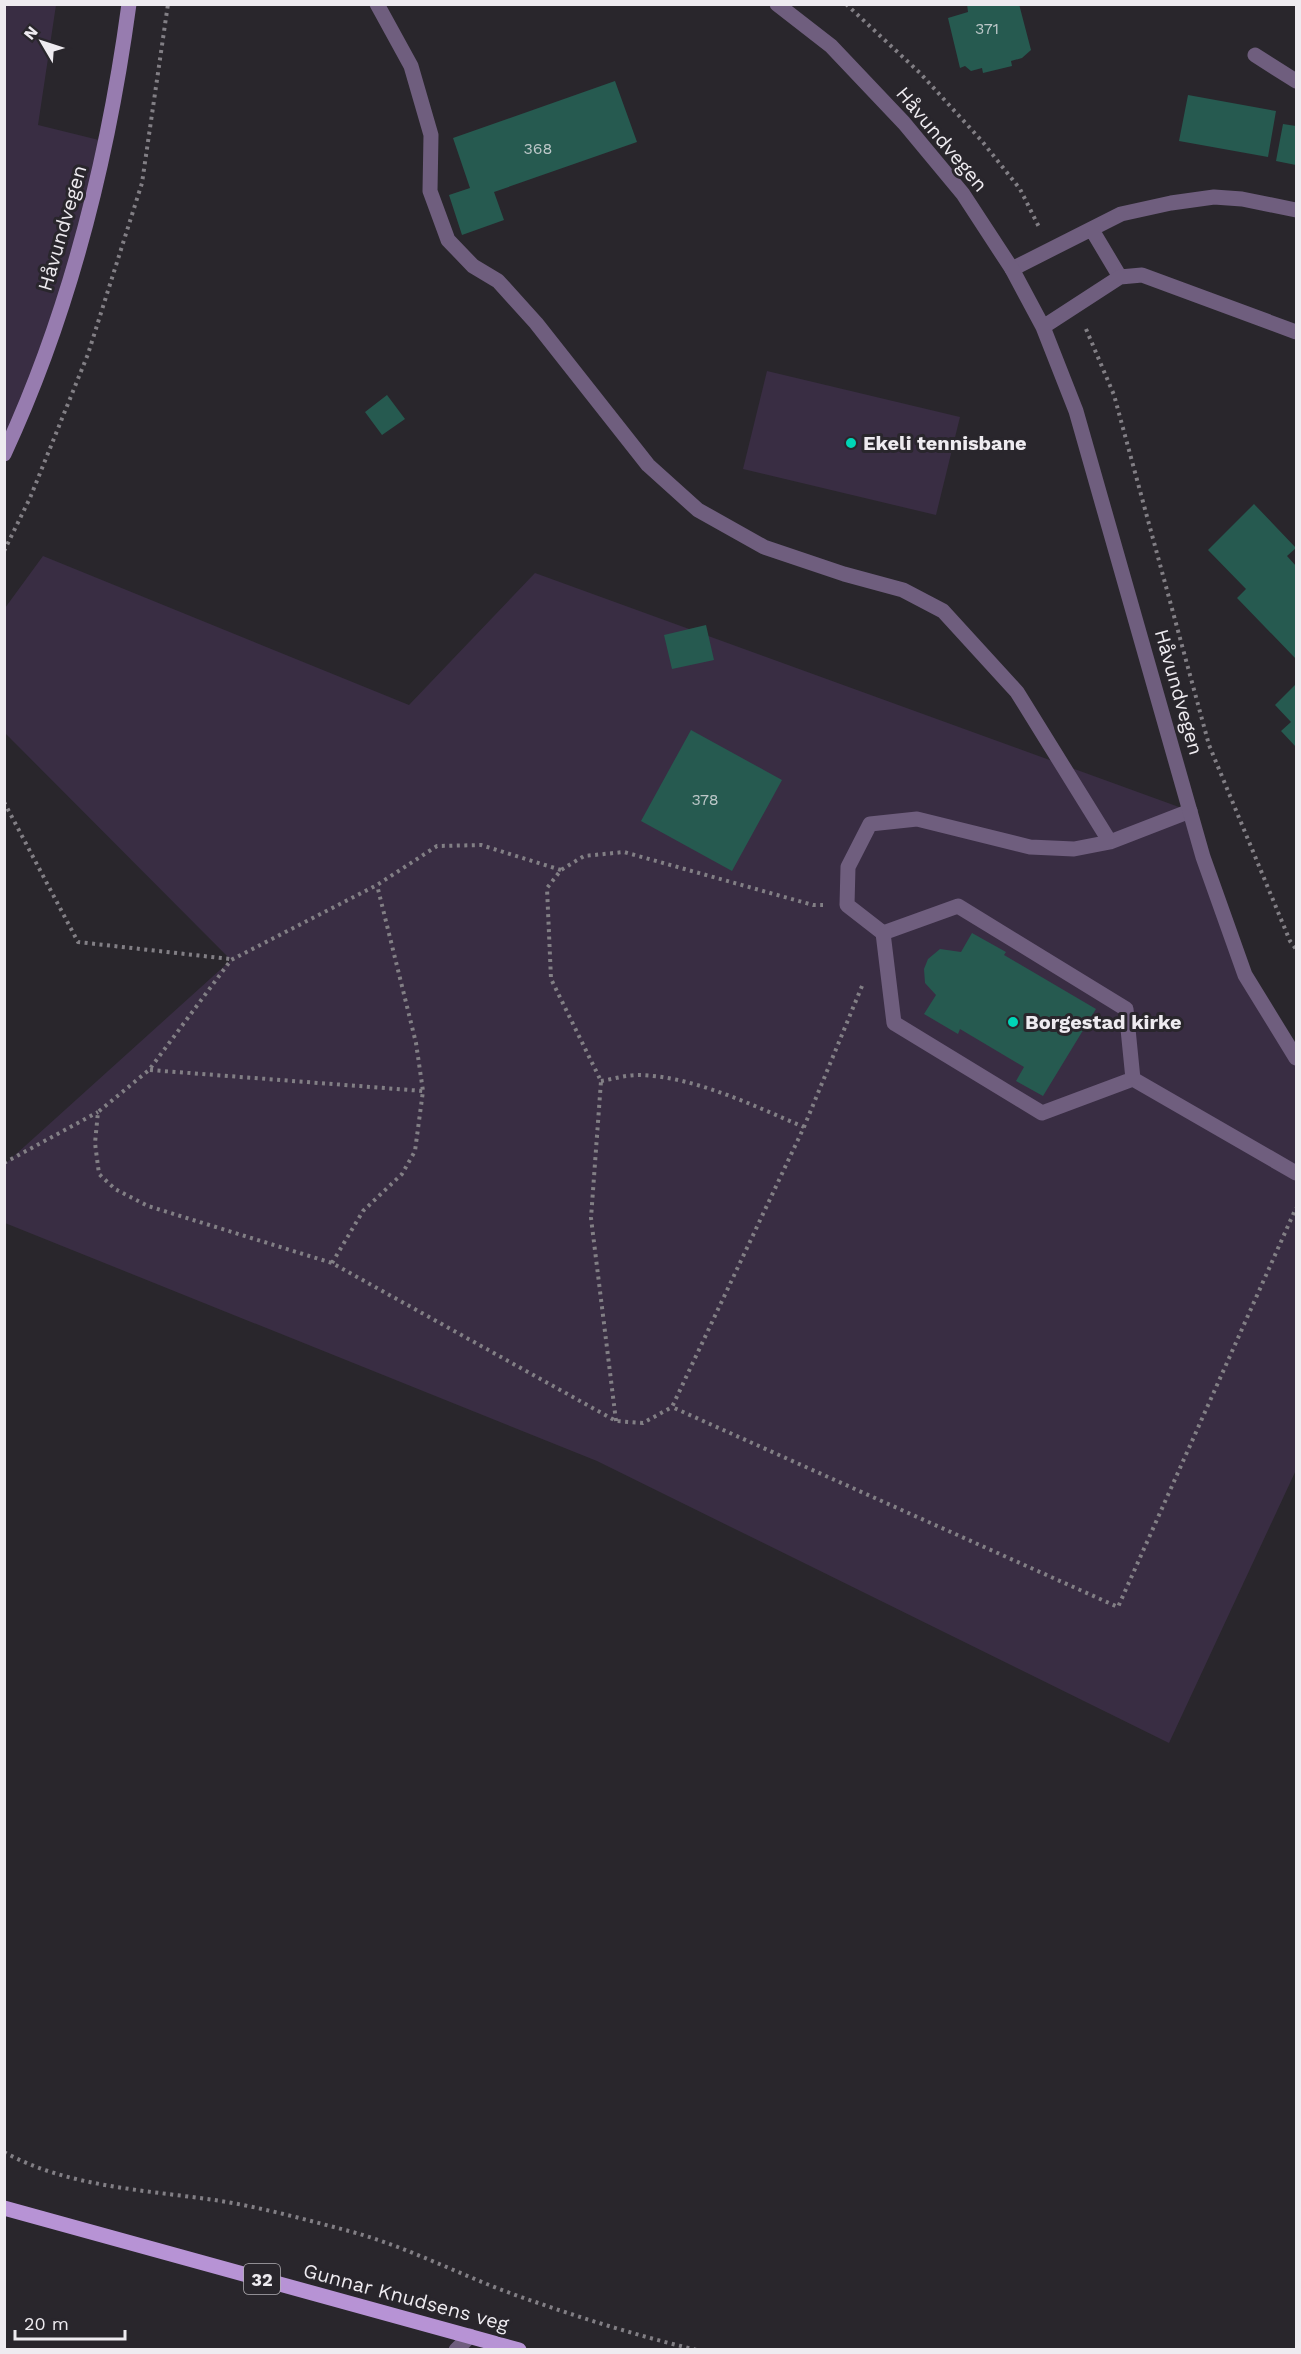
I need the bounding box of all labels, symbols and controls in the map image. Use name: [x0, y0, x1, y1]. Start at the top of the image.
north arrow: [12, 12, 72, 72]
house number: 371: [975, 19, 999, 38]
text: N: [20, 22, 42, 43]
street label: Håvundvegen: [891, 82, 993, 196]
house number: 368: [524, 139, 552, 158]
street label: Håvundvegen: [33, 162, 91, 294]
place label: Ekeli tennisbane: [863, 431, 1027, 455]
marker: Ekeli tennisbane: [844, 436, 858, 450]
street label: Håvundvegen: [1150, 626, 1208, 758]
house number: 378: [691, 790, 719, 809]
place label: Borgestad kirke: [1025, 1010, 1182, 1034]
marker: Borgestad kirke: [1006, 1015, 1020, 1029]
street label: Gunnar Knudsens veg: [301, 2258, 512, 2336]
road number: 32: [244, 2264, 280, 2294]
scale bar: [15, 2303, 124, 2341]
text: 20 m: [24, 2313, 69, 2334]

